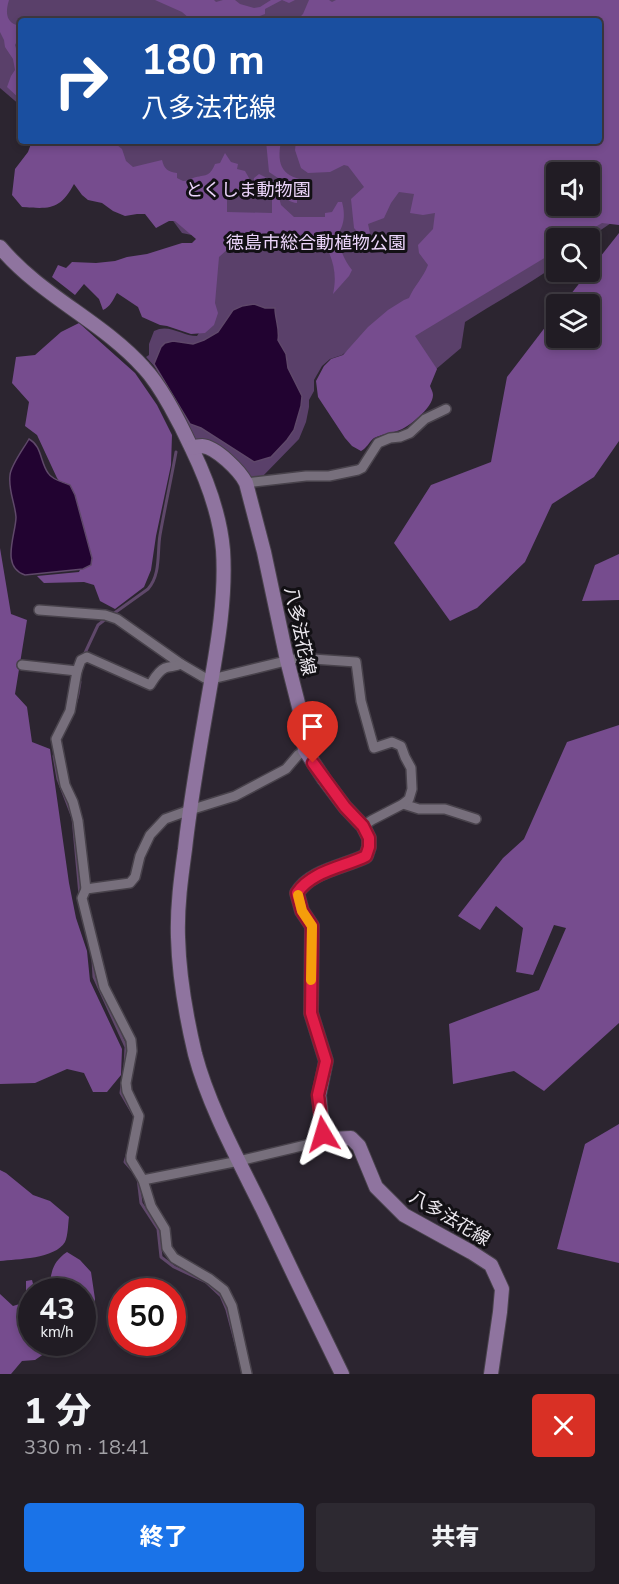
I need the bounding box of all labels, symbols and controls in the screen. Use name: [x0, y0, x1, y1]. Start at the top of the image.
text: 180 m: [141, 32, 265, 89]
icon: right: [42, 42, 120, 120]
text: 八多法花線: [141, 90, 276, 127]
map controls: [546, 162, 600, 348]
button: sound: [546, 162, 600, 216]
park label: とくしま動物園: [185, 178, 311, 202]
button: search: [546, 228, 600, 282]
park label: 徳島市総合動植物公園: [226, 231, 406, 255]
button: layers: [546, 294, 600, 348]
street label: 八多法花線: [279, 584, 321, 678]
pin: [287, 701, 338, 763]
icon: arrive: [296, 710, 329, 743]
position arrow: [291, 1102, 355, 1166]
street label: 八多法花線: [405, 1185, 495, 1251]
speed limit sign: 50: [108, 1278, 186, 1356]
text: 43: [39, 1289, 75, 1330]
text: km/h: [40, 1322, 74, 1342]
text: 1 分: [24, 1387, 92, 1436]
button: close: [532, 1394, 595, 1457]
text: 330 m · 18:41: [24, 1434, 150, 1461]
button: 終了: [24, 1503, 304, 1572]
button: 共有: [316, 1503, 595, 1572]

